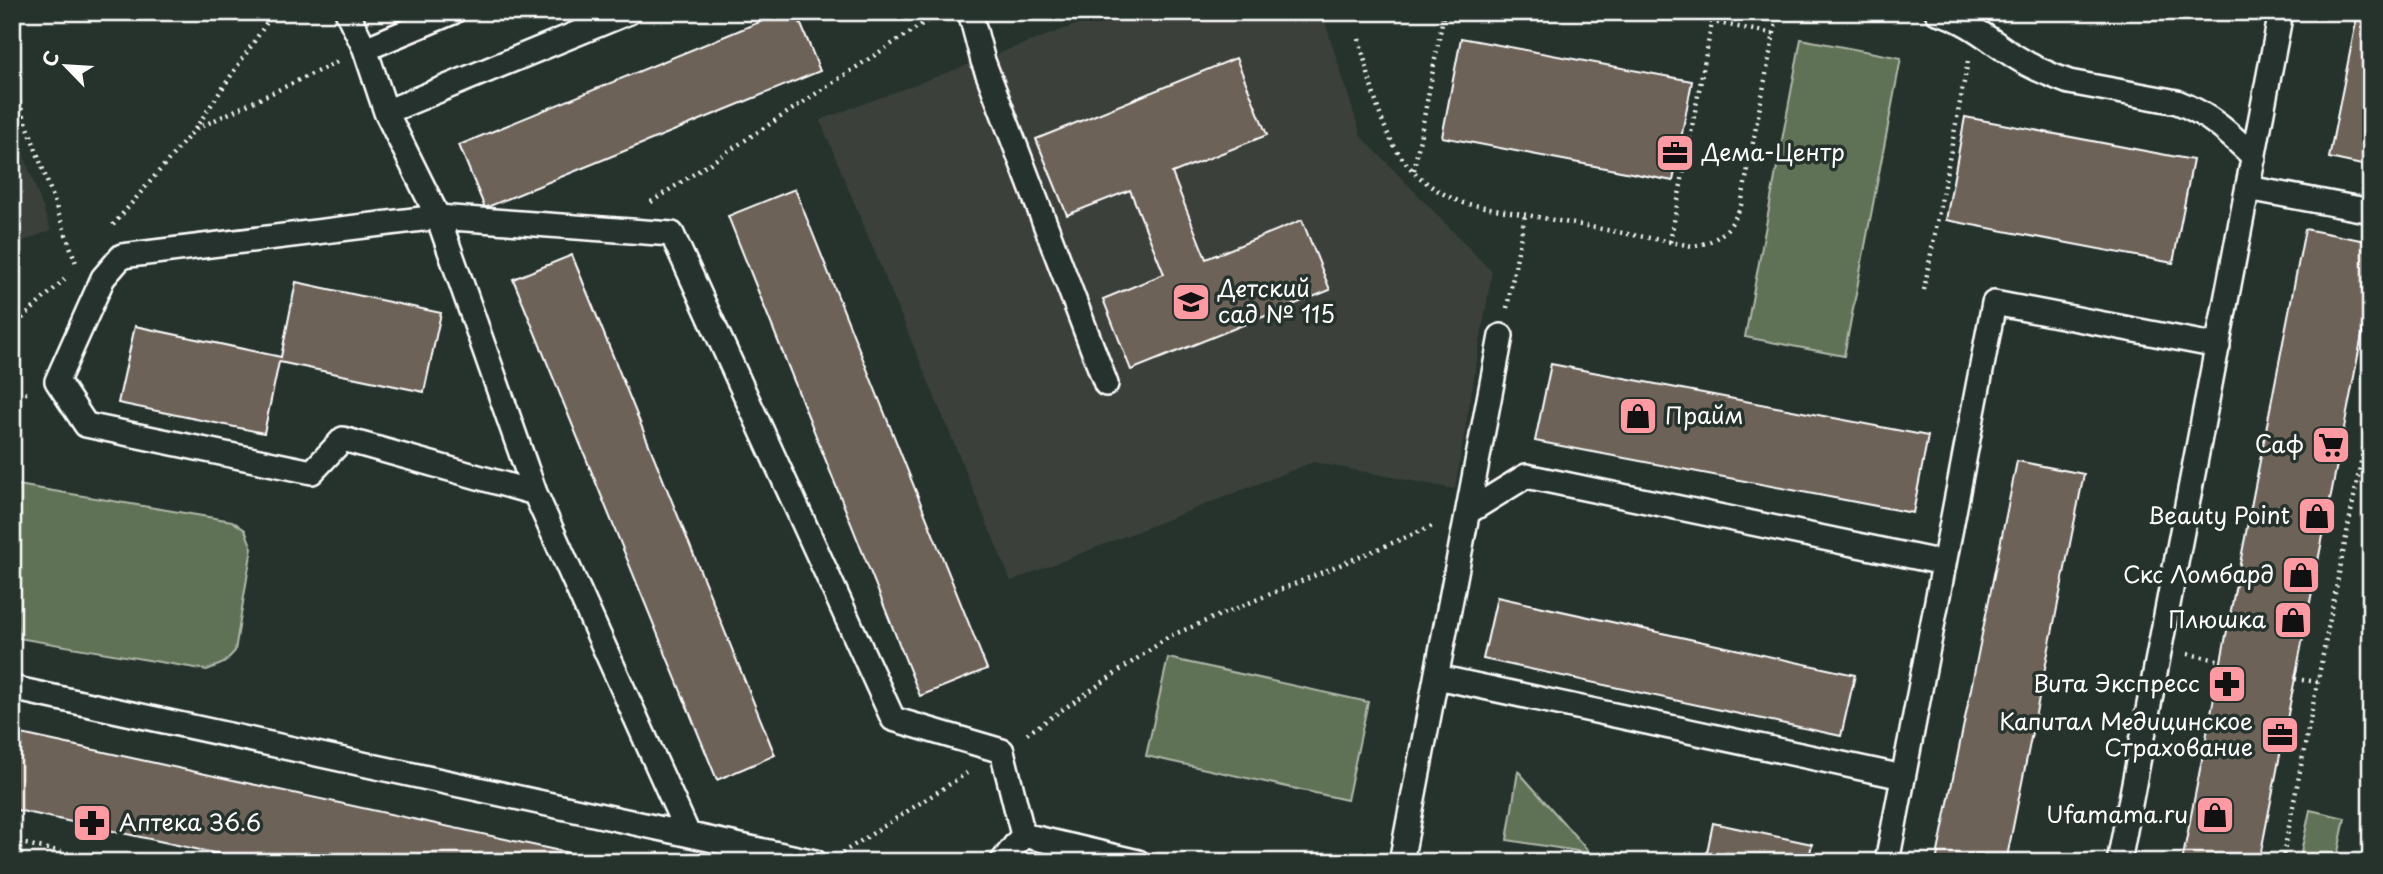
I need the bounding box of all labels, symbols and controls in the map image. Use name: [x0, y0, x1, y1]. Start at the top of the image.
north arrow: [32, 32, 102, 102]
text: С: [34, 46, 65, 71]
office icon: Дема-Центр: [1654, 132, 1696, 174]
place label: Дема-Центр: [1701, 134, 1845, 169]
place label: Детский сад № 115: [1217, 270, 1335, 331]
school or university icon: Детский сад № 115: [1170, 281, 1212, 323]
shop icon: Прайм: [1617, 395, 1659, 437]
place label: Прайм: [1665, 397, 1743, 432]
supermarket icon: Саф: [2310, 424, 2352, 466]
place label: Саф: [2255, 426, 2304, 461]
shop icon: Beauty Point: [2296, 495, 2338, 537]
place label: Beauty Point: [2147, 497, 2290, 532]
shop icon: Скс Ломбард: [2280, 554, 2322, 596]
place label: Скс Ломбард: [2123, 556, 2274, 591]
shop icon: Плюшка: [2272, 599, 2314, 641]
place label: Плюшка: [2168, 601, 2267, 636]
pharmacy icon: Вита Экспресс: [2206, 663, 2248, 705]
place label: Вита Экспресс: [2033, 665, 2200, 700]
place label: Капитал Медицинское Страхование: [1999, 703, 2253, 764]
office icon: Капитал Медицинское Страхование: [2259, 714, 2301, 756]
shop icon: Ufamama.ru: [2194, 794, 2236, 836]
place label: Ufamama.ru: [2046, 796, 2188, 831]
pharmacy icon: Аптека 36.6: [71, 802, 113, 844]
place label: Аптека 36.6: [119, 804, 261, 839]

